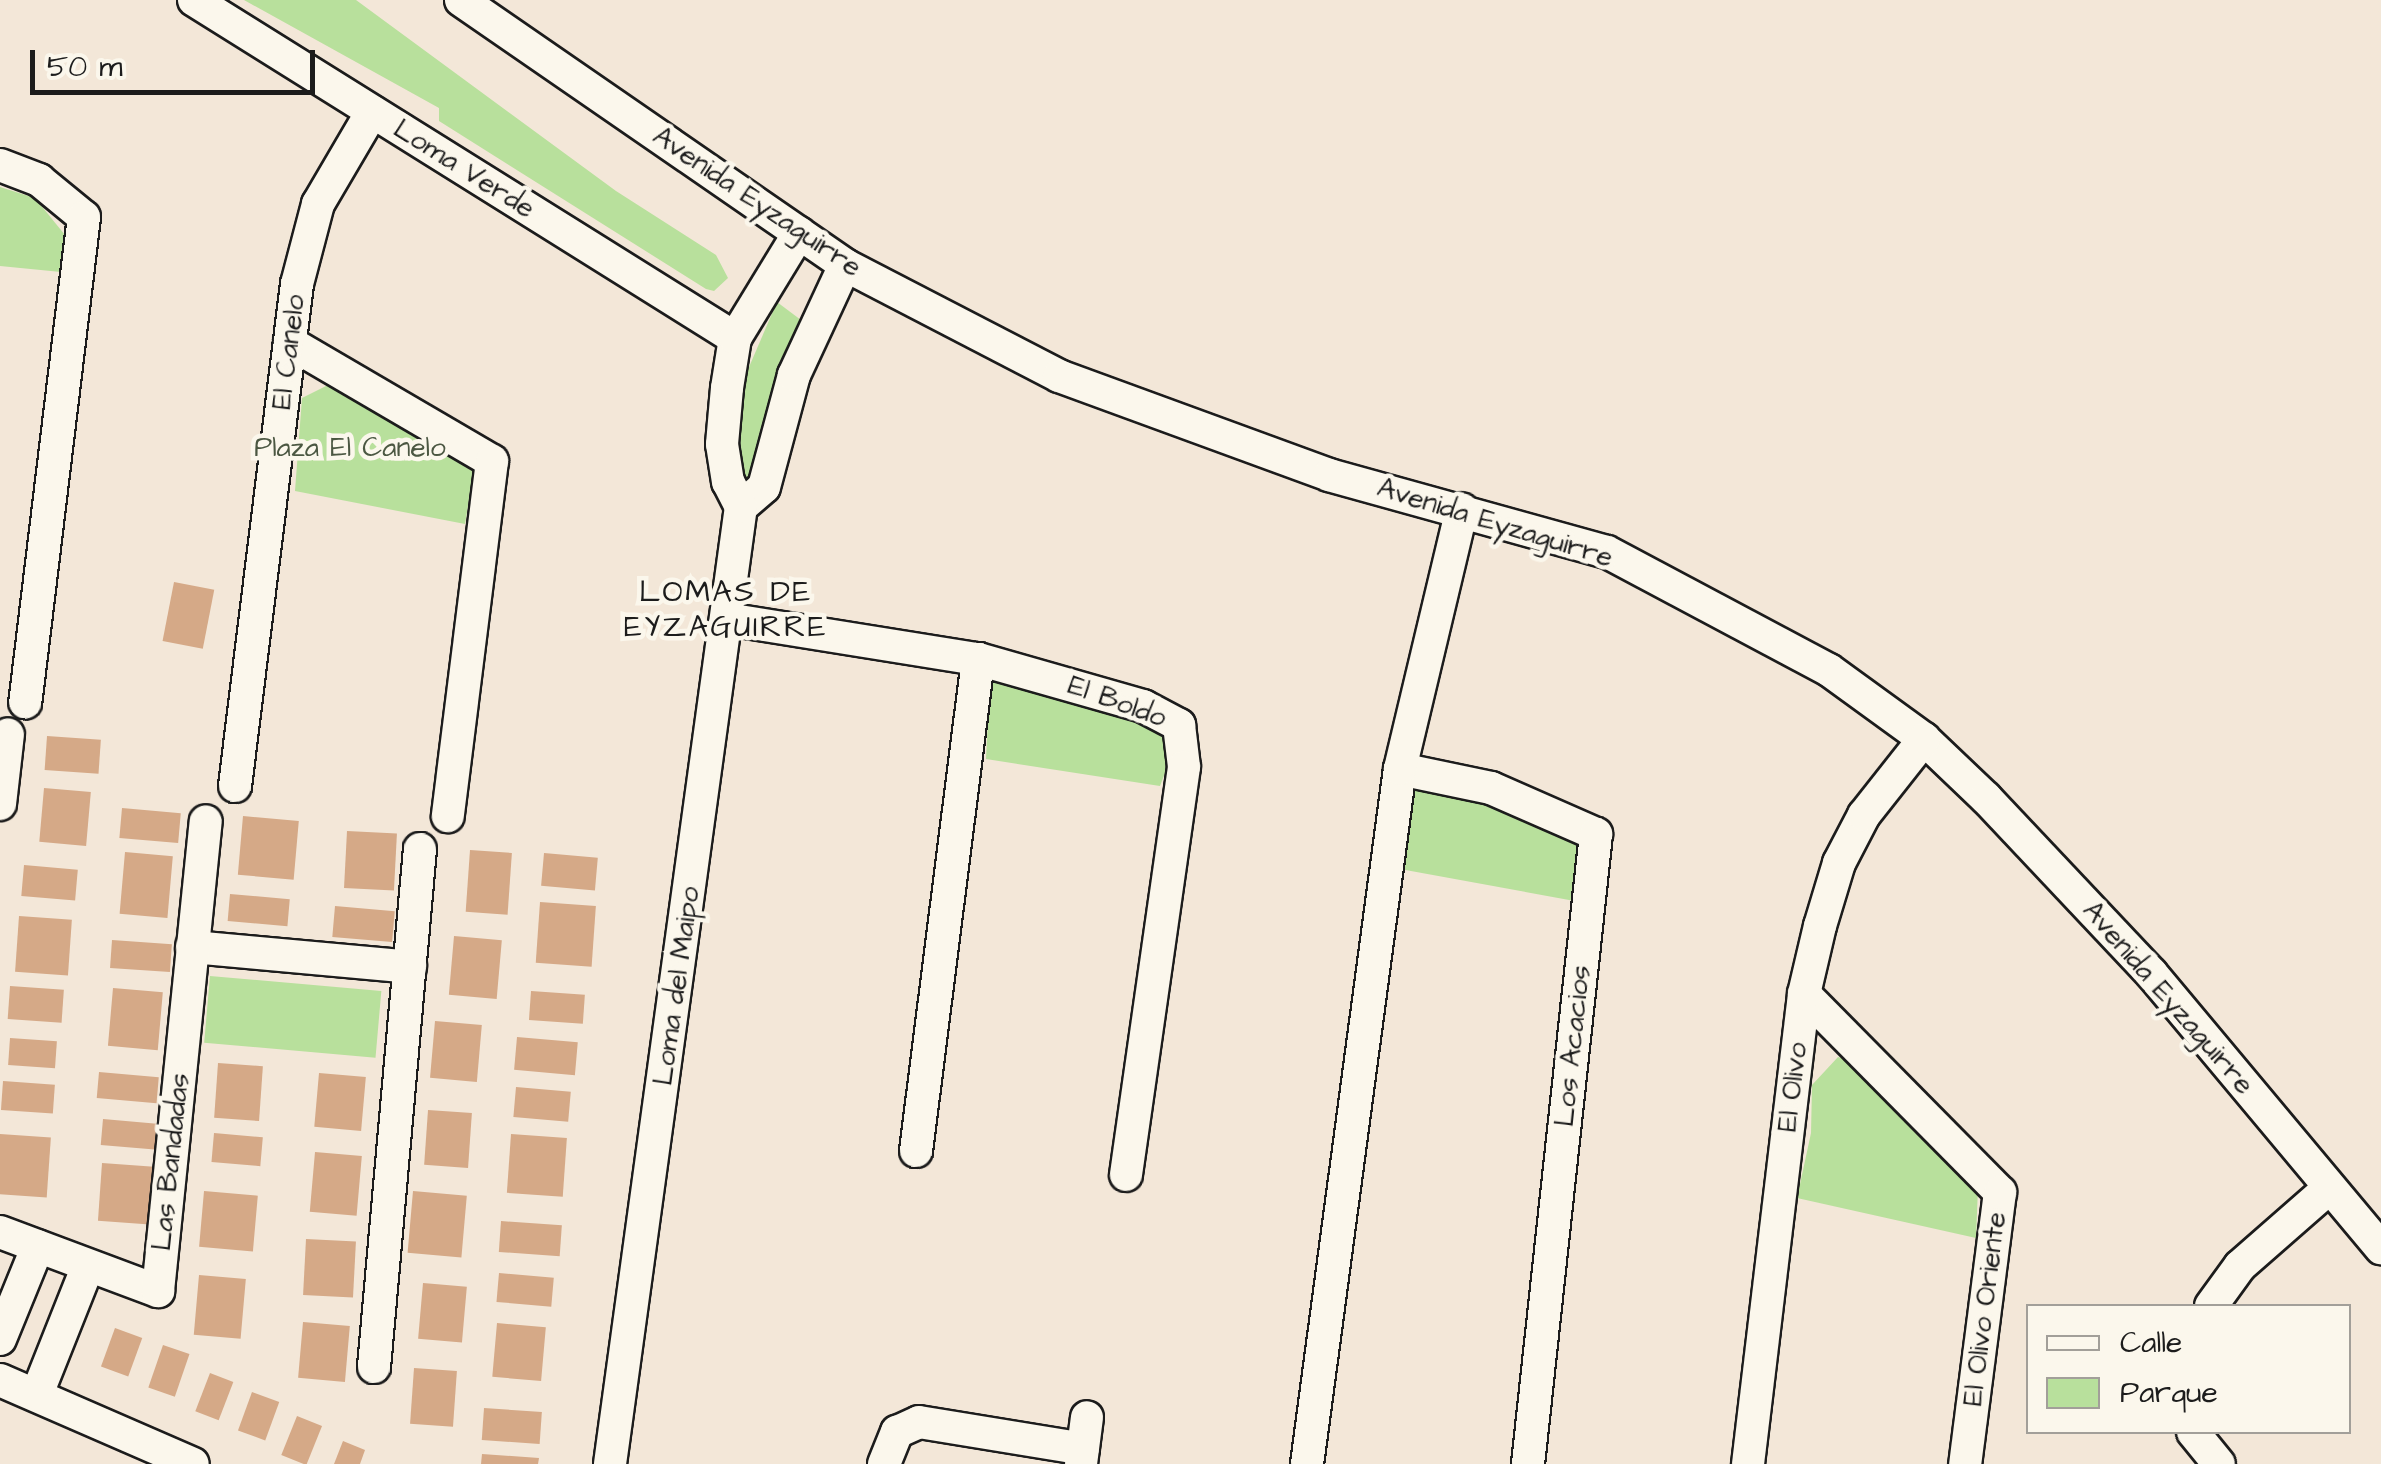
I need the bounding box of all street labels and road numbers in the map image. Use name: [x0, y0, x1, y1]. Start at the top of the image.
street label: Loma Verde: [387, 112, 541, 226]
street label: Avenida Eyzaguirre: [646, 120, 868, 284]
street label: El Canelo: [265, 293, 313, 411]
street label: Avenida Eyzaguirre: [1373, 471, 1617, 575]
street label: El Boldo: [1063, 669, 1171, 735]
street label: Loma del Maipo: [646, 884, 708, 1088]
street label: Avenida Eyzaguirre: [2075, 895, 2261, 1101]
street label: Los Acacios: [1548, 964, 1598, 1128]
street label: El Olivo: [1771, 1040, 1815, 1134]
street label: Las Bandadas: [145, 1072, 197, 1252]
street label: El Olivo Oriente: [1956, 1210, 2014, 1408]

